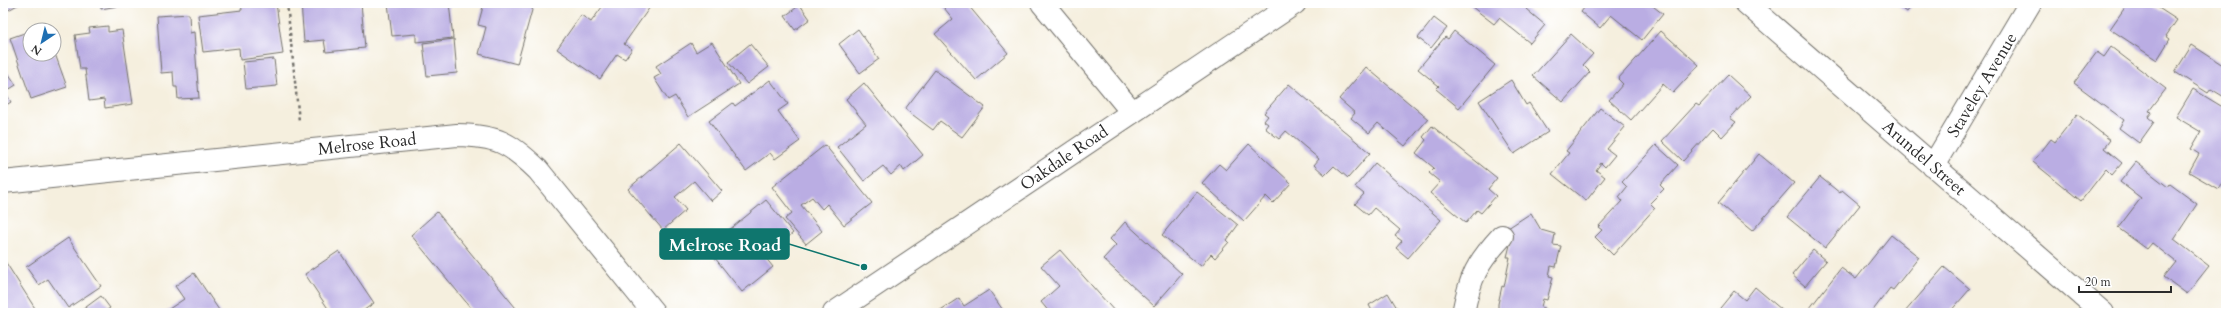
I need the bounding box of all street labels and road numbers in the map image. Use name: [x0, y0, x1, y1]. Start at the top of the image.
street label: Staveley Avenue: [1942, 28, 2022, 142]
street label: Arundel Street: [1877, 115, 1971, 201]
street label: Oakdale Road: [1015, 120, 1113, 196]
street label: Melrose Road: [317, 127, 417, 161]

